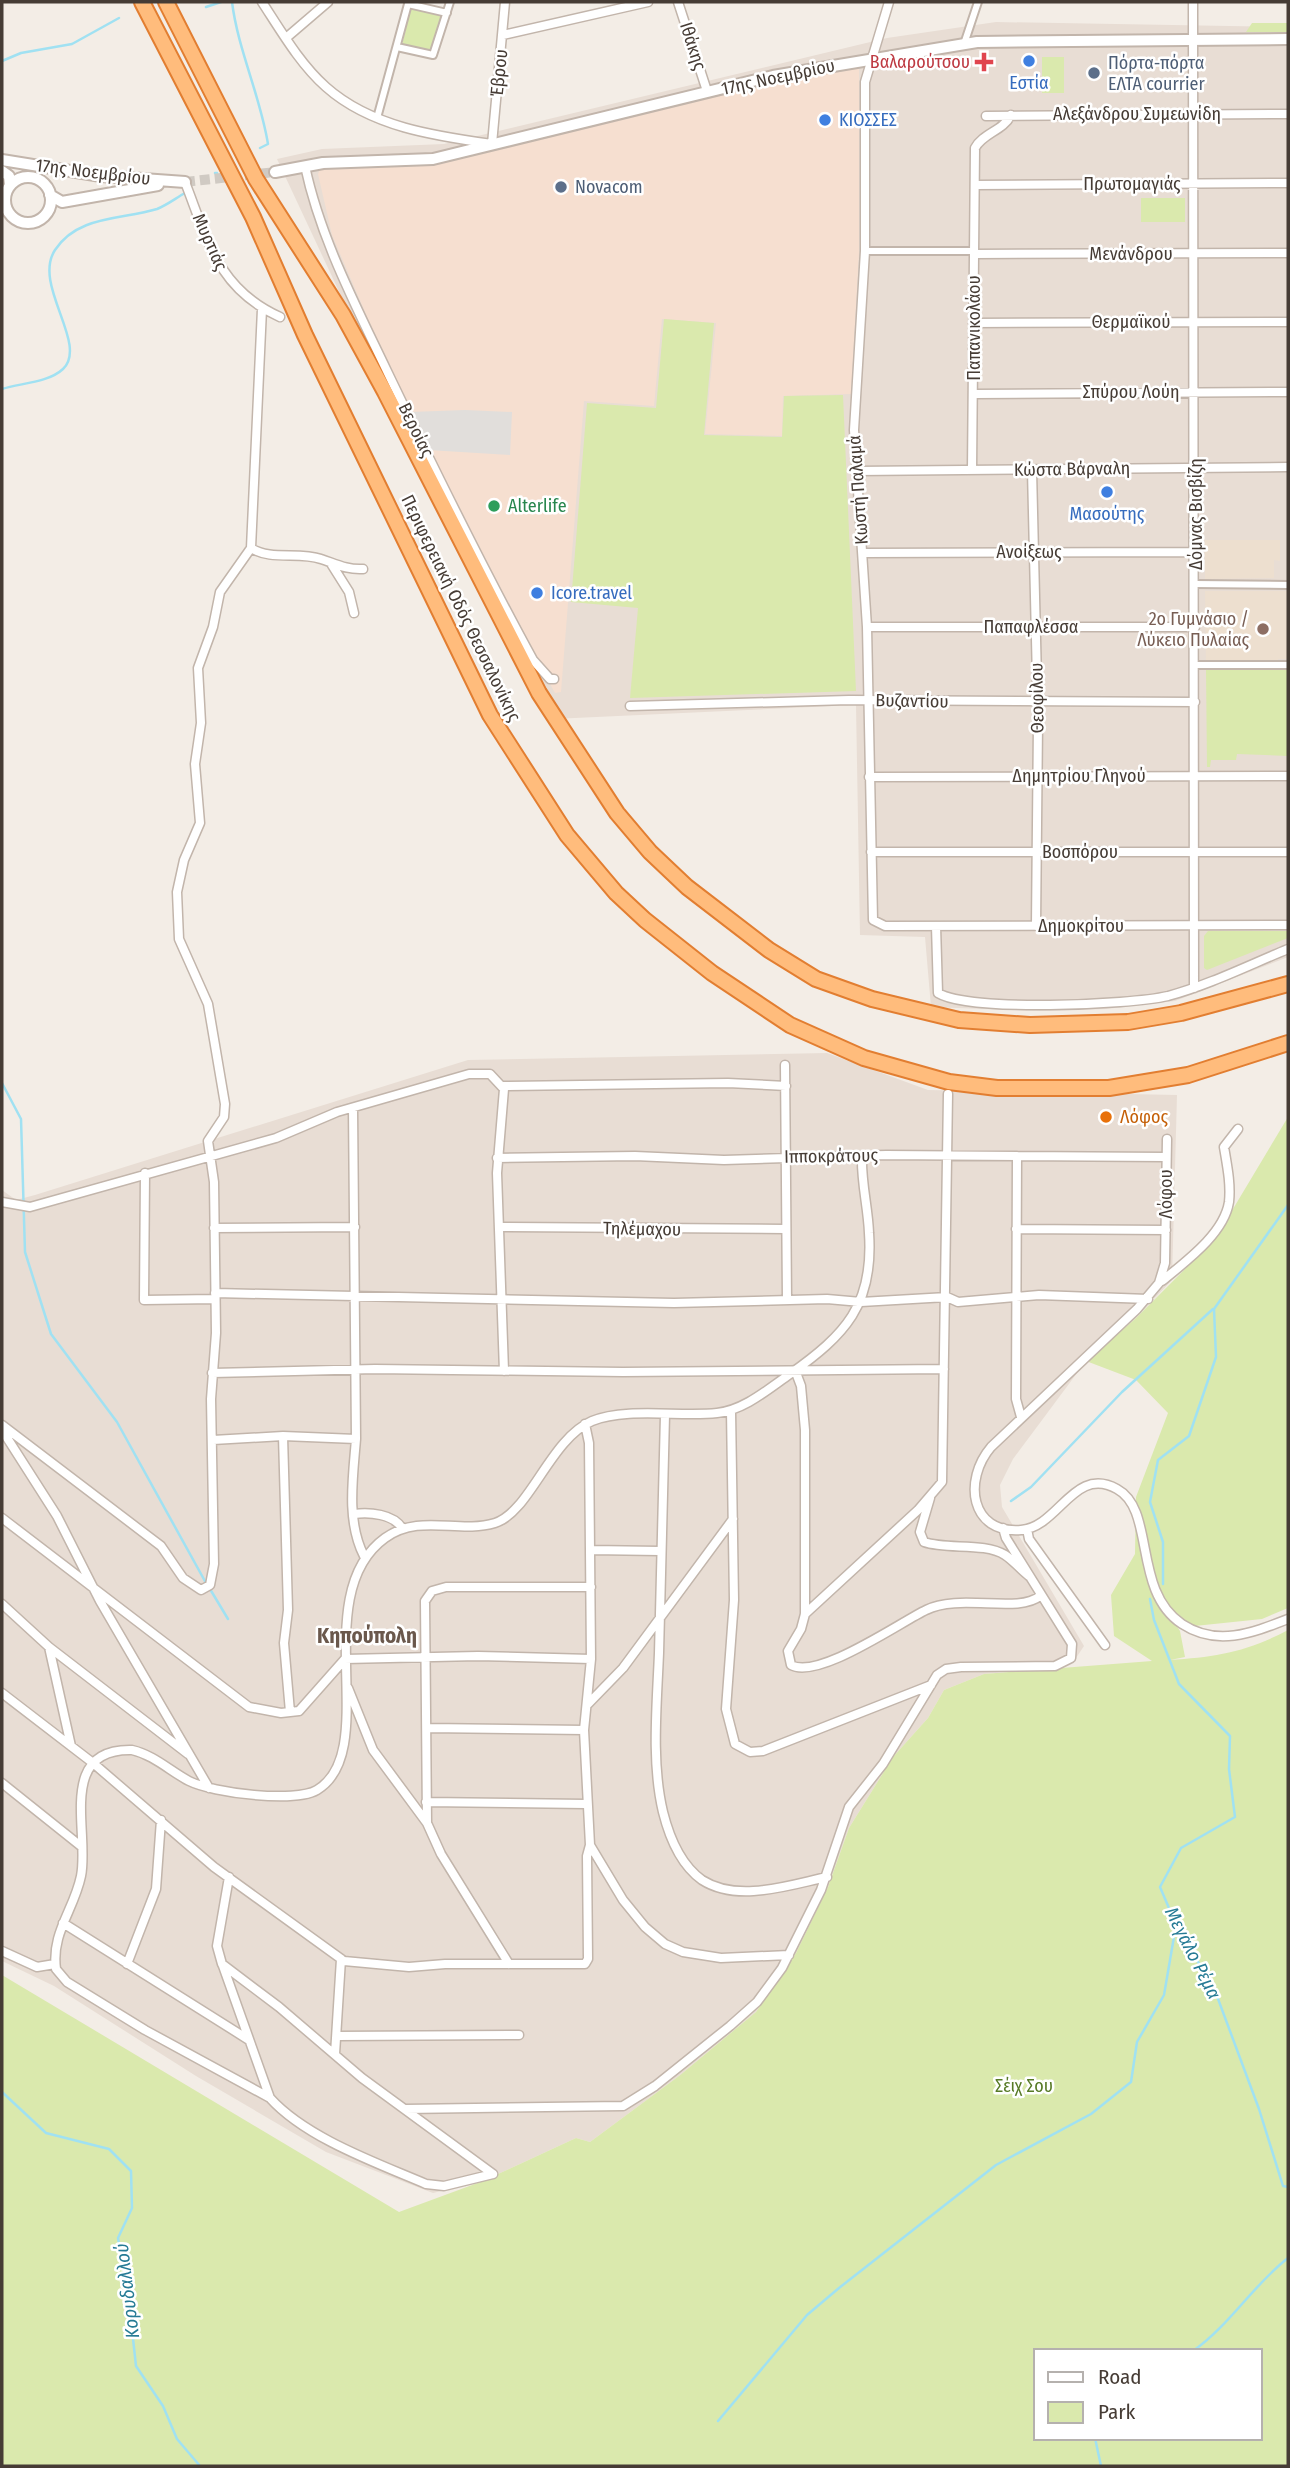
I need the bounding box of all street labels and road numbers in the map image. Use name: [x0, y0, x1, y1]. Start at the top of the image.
street label: Ιθάκης: [675, 19, 711, 73]
street label: Έβρου: [486, 48, 512, 98]
street label: 17ης Νοεμβρίου: [719, 54, 837, 100]
street label: Αλεξάνδρου Συμεωνίδη: [1053, 103, 1221, 125]
street label: 17ης Νοεμβρίου: [34, 154, 152, 190]
street label: Πρωτομαγιάς: [1083, 173, 1181, 195]
street label: Μυρτιάς: [188, 210, 232, 274]
street label: Μενάνδρου: [1089, 243, 1173, 265]
street label: Παπανικολάου: [963, 275, 985, 381]
street label: Θερμαϊκού: [1091, 311, 1171, 333]
street label: Σπύρου Λούη: [1083, 381, 1179, 403]
street label: Βεροίας: [393, 399, 439, 461]
street label: Κωστή Παλαμά: [843, 434, 873, 546]
street label: Κώστα Βάρναλη: [1014, 457, 1130, 481]
street label: Δόμνας Βισβίζη: [1185, 458, 1207, 570]
street label: Περιφερειακή Οδός Θεσσαλονίκης: [396, 491, 526, 725]
street label: Ανοίξεως: [996, 541, 1062, 563]
street label: Παπαφλέσσα: [983, 616, 1079, 638]
street label: Θεοφίλου: [1025, 662, 1049, 734]
street label: Βυζαντίου: [875, 689, 949, 713]
street label: Δημητρίου Γληνού: [1012, 765, 1146, 787]
street label: Βοσπόρου: [1042, 841, 1118, 863]
street label: Δημοκρίτου: [1038, 915, 1124, 937]
street label: Ιπποκράτους: [784, 1144, 879, 1168]
street label: Λόφου: [1155, 1169, 1177, 1219]
street label: Τηλέμαχου: [603, 1217, 681, 1241]

